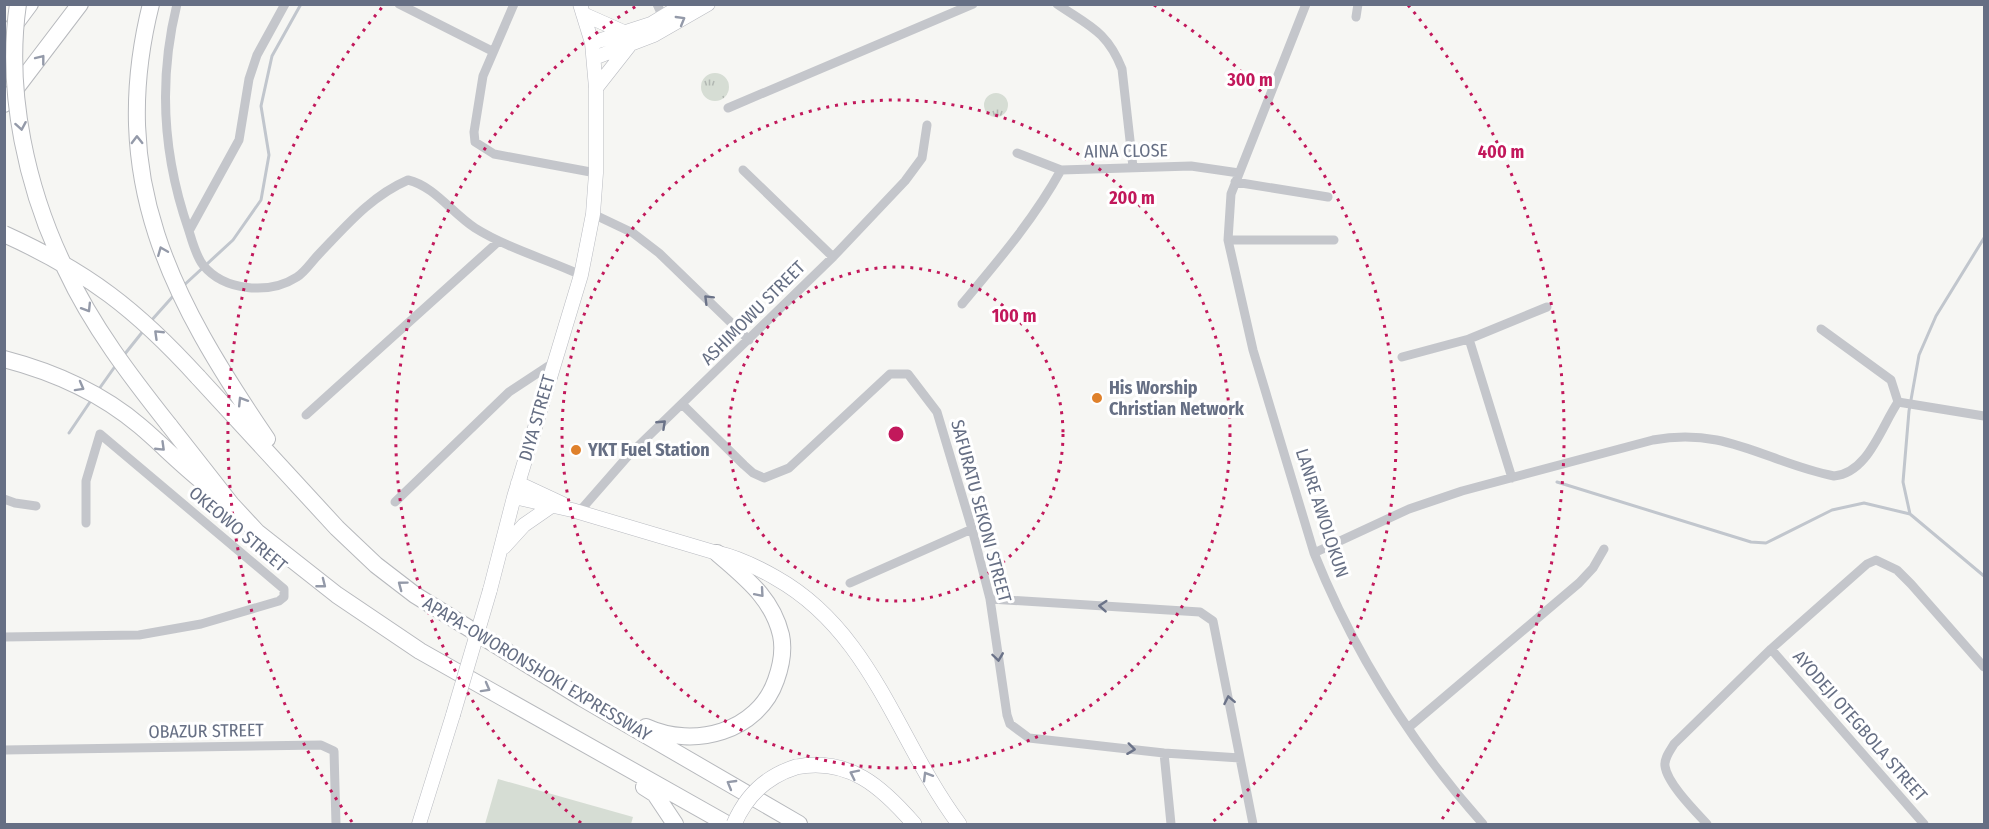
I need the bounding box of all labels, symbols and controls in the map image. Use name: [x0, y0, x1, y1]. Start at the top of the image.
one-way arrow: [675, 16, 686, 28]
one-way arrow: [34, 54, 45, 65]
text: 300 m: [1226, 69, 1273, 91]
one-way arrow: [14, 120, 27, 130]
one-way arrow: [131, 136, 143, 145]
street label: AINA CLOSE: [1084, 139, 1168, 163]
text: 400 m: [1478, 141, 1524, 163]
text: 200 m: [1108, 187, 1155, 209]
one-way arrow: [157, 246, 169, 257]
street label: ASHIMOWU STREET: [696, 256, 810, 370]
one-way arrow: [704, 295, 715, 305]
one-way arrow: [79, 302, 91, 312]
text: 100 m: [992, 305, 1036, 327]
one-way arrow: [155, 331, 166, 342]
street label: DIYA STREET: [514, 372, 560, 464]
place label: His Worship Christian Network: [1109, 377, 1245, 420]
one-way arrow: [74, 379, 84, 391]
marker: His Worship Christian Network: [1090, 391, 1104, 405]
one-way arrow: [237, 397, 249, 407]
street label: SAFURATU SEKONI STREET: [946, 417, 1016, 605]
one-way arrow: [656, 420, 666, 431]
centre of rings: [886, 424, 906, 444]
one-way arrow: [154, 439, 165, 450]
place label: YKT Fuel Station: [587, 439, 710, 461]
marker: YKT Fuel Station: [569, 443, 583, 457]
street label: LANRE AWOLOKUN: [1291, 446, 1353, 580]
street label: OKEOWO STREET: [184, 482, 292, 577]
one-way arrow: [315, 576, 326, 587]
one-way arrow: [398, 582, 409, 593]
one-way arrow: [753, 586, 764, 597]
street label: APAPA-OWORONSHOKI EXPRESSWAY: [419, 592, 655, 746]
one-way arrow: [1098, 599, 1107, 612]
street label: AYODEJI OTEGBOLA STREET: [1788, 646, 1932, 807]
one-way arrow: [992, 652, 1004, 661]
one-way arrow: [480, 681, 491, 692]
one-way arrow: [1223, 696, 1236, 706]
street label: OBAZUR STREET: [148, 719, 265, 743]
one-way arrow: [1127, 743, 1136, 755]
one-way arrow: [849, 769, 860, 781]
one-way arrow: [923, 771, 935, 782]
one-way arrow: [727, 780, 737, 792]

